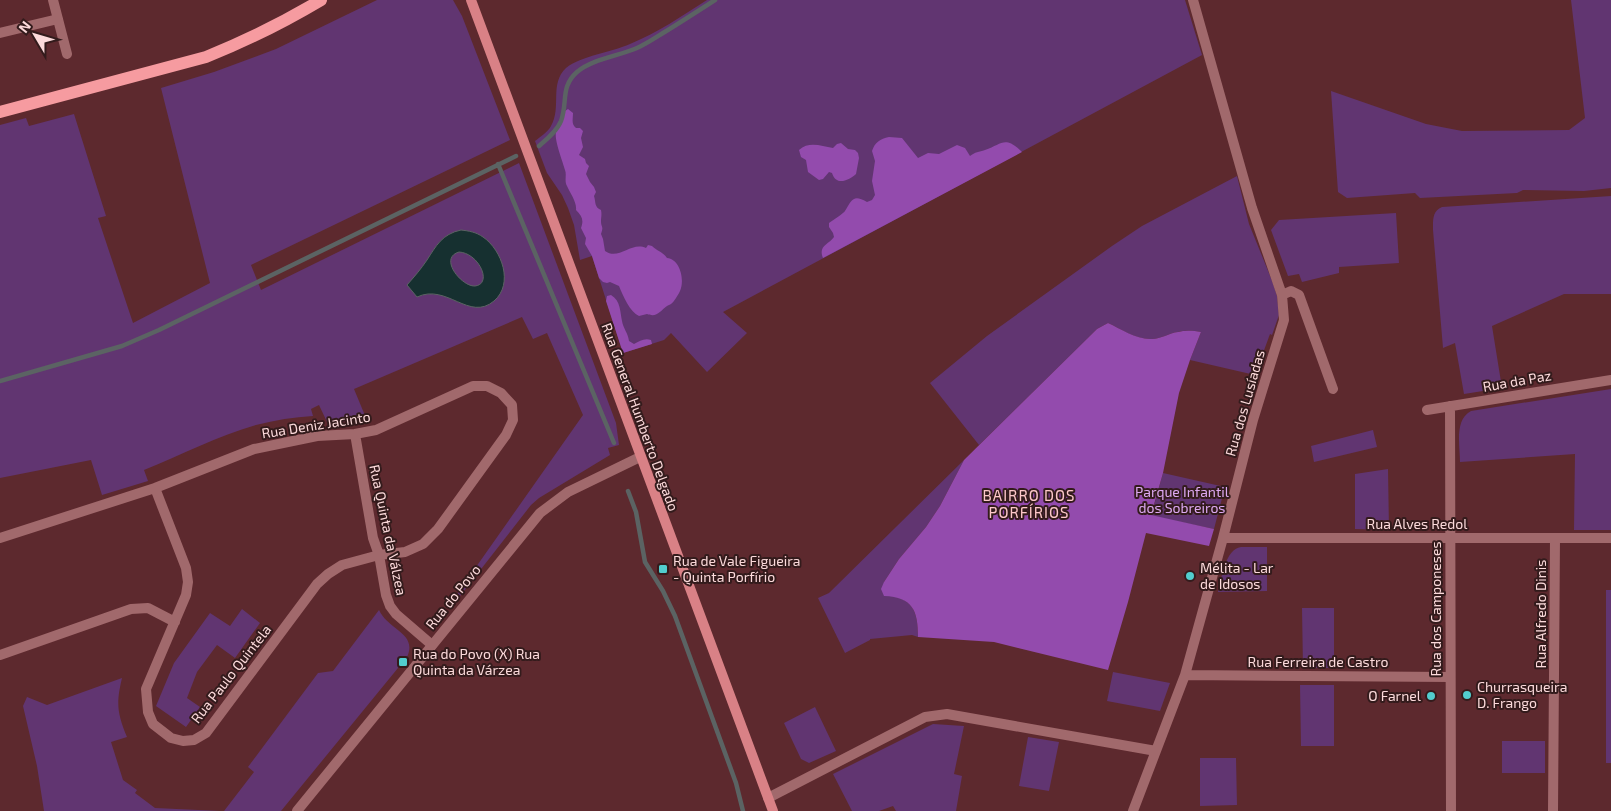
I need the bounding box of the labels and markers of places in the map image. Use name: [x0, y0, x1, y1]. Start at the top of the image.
place label: Rua de Vale Figueira - Quinta Porfírio: [673, 552, 800, 585]
place label: Mélita - Lar de Idosos: [1200, 559, 1274, 592]
marker: Rua de Vale Figueira - Quinta Porfírio: [657, 563, 669, 575]
marker: Mélita - Lar de Idosos: [1184, 570, 1196, 582]
place label: Rua do Povo (X) Rua Quinta da Várzea: [413, 645, 540, 678]
marker: Rua do Povo (X) Rua Quinta da Várzea: [397, 656, 409, 668]
place label: Churrasqueira D. Frango: [1477, 678, 1567, 711]
place label: O Farnel: [1368, 687, 1422, 704]
marker: Churrasqueira D. Frango: [1461, 689, 1473, 701]
marker: O Farnel: [1425, 690, 1437, 702]

